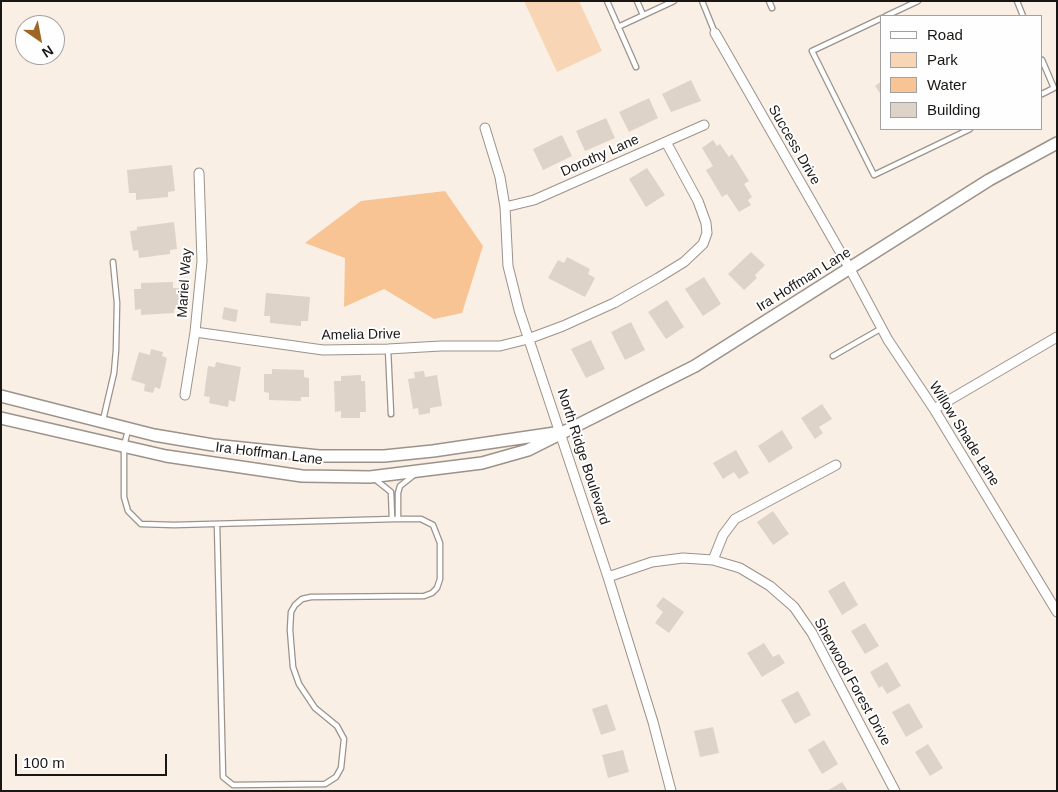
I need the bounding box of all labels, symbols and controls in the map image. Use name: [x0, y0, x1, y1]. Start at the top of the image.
north arrow: [15, 15, 65, 65]
legend: [880, 15, 1043, 130]
text: Road: [927, 26, 963, 43]
text: N: [39, 42, 56, 61]
text: Park: [927, 51, 958, 68]
text: Water: [927, 76, 966, 93]
text: Building: [927, 101, 980, 118]
street label: Success Drive: [764, 102, 824, 188]
street label: Dorothy Lane: [558, 131, 642, 181]
street label: Ira Hoffman Lane: [754, 244, 854, 316]
street label: Mariel Way: [174, 248, 196, 318]
street label: Amelia Drive: [321, 326, 401, 344]
street label: Willow Shade Lane: [925, 379, 1003, 489]
street label: North Ridge Boulevard: [553, 387, 613, 527]
street label: Ira Hoffman Lane: [214, 439, 324, 469]
street label: Sherwood Forest Drive: [810, 615, 894, 749]
scale bar: [18, 744, 170, 776]
text: 100 m: [23, 754, 65, 771]

